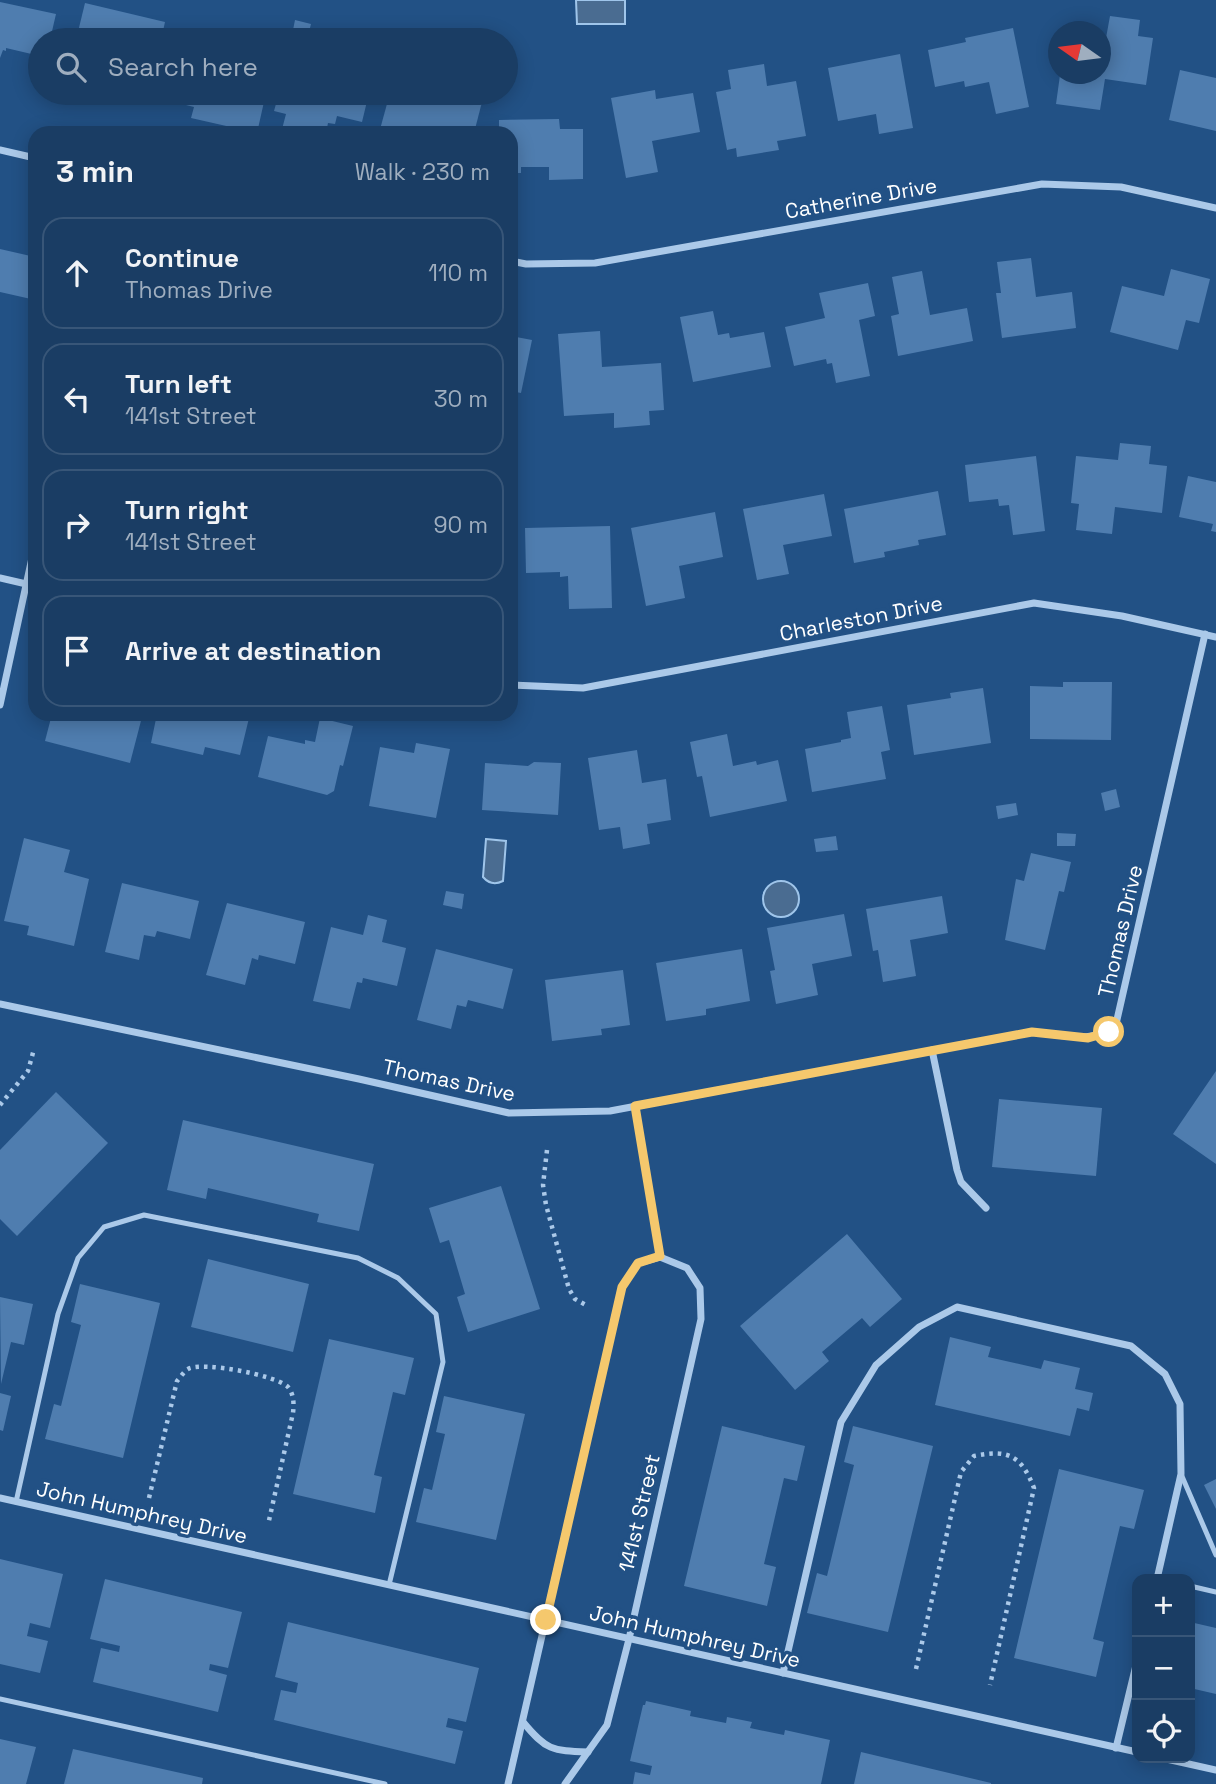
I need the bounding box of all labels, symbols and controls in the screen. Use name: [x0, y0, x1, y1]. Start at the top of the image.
north arrow: [1048, 21, 1111, 84]
search box: [28, 28, 518, 105]
icon: search: [52, 48, 90, 86]
text: Search here: [108, 50, 258, 84]
text: 3 min: [56, 152, 134, 191]
text: Walk · 230 m: [355, 157, 490, 187]
street label: Catherine Drive: [783, 171, 939, 225]
text: Continue: [125, 241, 239, 275]
icon: ahead: [58, 254, 96, 292]
text: 110 m: [428, 258, 488, 288]
text: Thomas Drive: [125, 275, 273, 305]
text: Turn left: [125, 367, 232, 401]
icon: left: [58, 380, 96, 418]
text: 30 m: [434, 384, 488, 414]
text: 141st Street: [125, 401, 257, 431]
text: Turn right: [125, 493, 249, 527]
icon: right: [58, 506, 96, 544]
text: 90 m: [433, 510, 488, 540]
text: 141st Street: [125, 527, 257, 557]
street label: Charleston Drive: [777, 589, 945, 647]
icon: arrive: [58, 632, 96, 670]
text: Arrive at destination: [125, 634, 382, 668]
street label: Thomas Drive: [1092, 862, 1148, 1000]
route start: [1093, 1016, 1124, 1047]
street label: Thomas Drive: [380, 1053, 518, 1107]
street label: 141st Street: [612, 1451, 666, 1575]
street label: John Humphrey Drive: [34, 1475, 250, 1549]
map controls: [1132, 1574, 1195, 1763]
button: +: [1132, 1574, 1195, 1637]
street label: John Humphrey Drive: [587, 1599, 803, 1673]
route end: [530, 1604, 561, 1635]
button: −: [1132, 1637, 1195, 1700]
button: locate: [1132, 1700, 1195, 1763]

